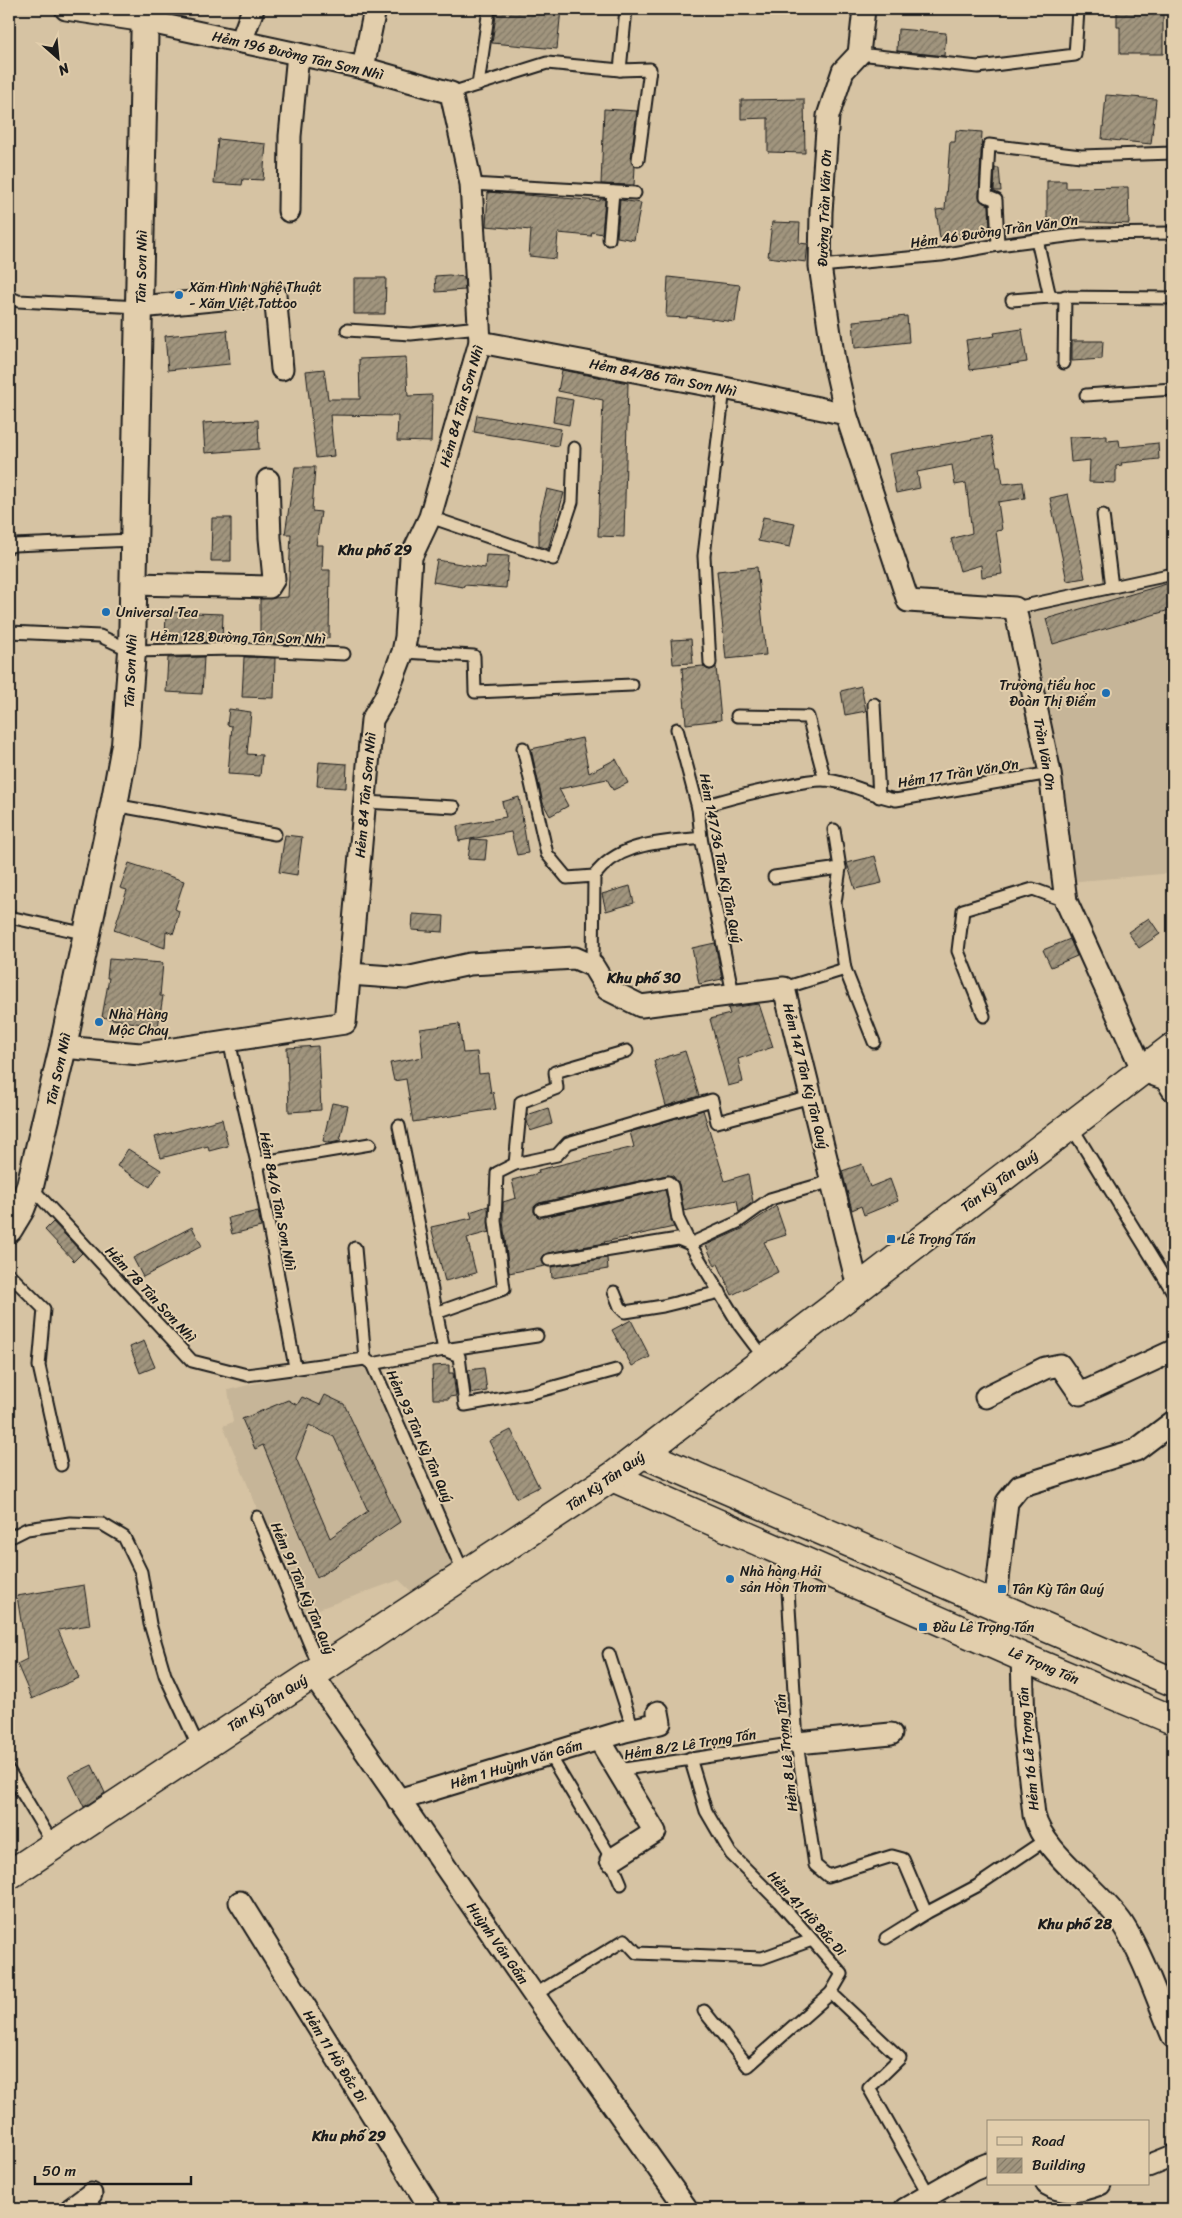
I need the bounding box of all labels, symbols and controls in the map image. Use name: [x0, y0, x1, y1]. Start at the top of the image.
street label: Hẻm 196 Đường Tân Sơn Nhì: [210, 24, 386, 87]
north arrow: [32, 32, 82, 82]
text: N: [53, 55, 75, 83]
street label: Đường Trần Văn Ơn: [810, 149, 839, 267]
street label: Hẻm 46 Đường Trần Văn Ơn: [909, 207, 1080, 256]
street label: Tân Sơn Nhì: [128, 230, 155, 304]
place label: Xăm Hình Nghệ Thuật - Xăm Việt Tattoo: [188, 275, 322, 316]
marker: Xăm Hình Nghệ Thuật - Xăm Việt Tattoo: [173, 289, 185, 301]
street label: Hẻm 84 Tân Sơn Nhì: [432, 342, 491, 470]
street label: Hẻm 84/86 Tân Sơn Nhì: [587, 351, 739, 404]
district label: Khu phố 29: [337, 537, 412, 563]
place label: Universal Tea: [116, 600, 199, 625]
marker: Universal Tea: [100, 606, 112, 618]
street label: Hẻm 128 Đường Tân Sơn Nhì: [150, 623, 326, 652]
street label: Tân Sơn Nhì: [117, 634, 144, 708]
place label: Trường tiểu học Đoàn Thị Điểm: [999, 673, 1096, 714]
marker: Trường tiểu học Đoàn Thị Điểm: [1100, 687, 1112, 699]
street label: Trần Văn Ơn: [1026, 716, 1063, 793]
street label: Hẻm 84 Tân Sơn Nhì: [348, 731, 383, 859]
street label: Hẻm 17 Trần Văn Ơn: [896, 752, 1021, 795]
street label: Hẻm 147/36 Tân Kỳ Tân Quý: [692, 771, 749, 946]
district label: Khu phố 30: [606, 965, 681, 991]
street label: Hẻm 147 Tân Kỳ Tân Quý: [775, 1000, 836, 1153]
place label: Nhà Hàng Mộc Chay: [109, 1002, 169, 1043]
marker: Nhà Hàng Mộc Chay: [93, 1016, 105, 1028]
street label: Tân Sơn Nhì: [39, 1030, 78, 1108]
street label: Hẻm 84/6 Tân Sơn Nhì: [252, 1129, 303, 1273]
street label: Tân Kỳ Tân Quý: [955, 1143, 1044, 1219]
place label: Lê Trọng Tấn: [901, 1227, 976, 1252]
marker: Lê Trọng Tấn: [885, 1233, 897, 1245]
street label: Hẻm 78 Tân Sơn Nhì: [99, 1240, 203, 1349]
street label: Hẻm 93 Tân Kỳ Tân Quý: [379, 1366, 460, 1507]
street label: Tân Kỳ Tân Quý: [560, 1444, 651, 1518]
street label: Hẻm 91 Tân Kỳ Tân Quý: [263, 1518, 342, 1659]
place label: Nhà hàng Hải sản Hòn Thơm: [739, 1559, 827, 1600]
marker: Nhà hàng Hải sản Hòn Thơm: [724, 1573, 736, 1585]
place label: Tân Kỳ Tân Quý: [1012, 1577, 1105, 1602]
marker: Tân Kỳ Tân Quý: [996, 1583, 1008, 1595]
place label: Đầu Lê Trọng Tấn: [933, 1615, 1035, 1640]
marker: Đầu Lê Trọng Tấn: [917, 1621, 929, 1633]
street label: Lê Trọng Tấn: [1004, 1639, 1084, 1692]
street label: Tân Kỳ Tân Quý: [222, 1668, 313, 1739]
street label: Hẻm 16 Lê Trọng Tấn: [1011, 1686, 1046, 1812]
street label: Hẻm 8 Lê Trọng Tấn: [768, 1692, 805, 1813]
street label: Hẻm 8/2 Lê Trọng Tấn: [622, 1722, 758, 1767]
street label: Hẻm 1 Huỳnh Văn Gấm: [447, 1732, 586, 1797]
street label: Hẻm 41 Hồ Đắc Di: [761, 1865, 853, 1963]
street label: Huỳnh Văn Gấm: [460, 1897, 536, 1990]
district label: Khu phố 28: [1037, 1911, 1113, 1937]
street label: Hẻm 11 Hồ Đắc Di: [296, 2005, 374, 2109]
legend: [987, 2120, 1150, 2186]
district label: Khu phố 29: [311, 2123, 386, 2149]
text: Road: [1032, 2128, 1065, 2154]
text: Building: [1032, 2152, 1086, 2178]
scale bar: [35, 2153, 191, 2185]
text: 50 m: [42, 2158, 77, 2184]

